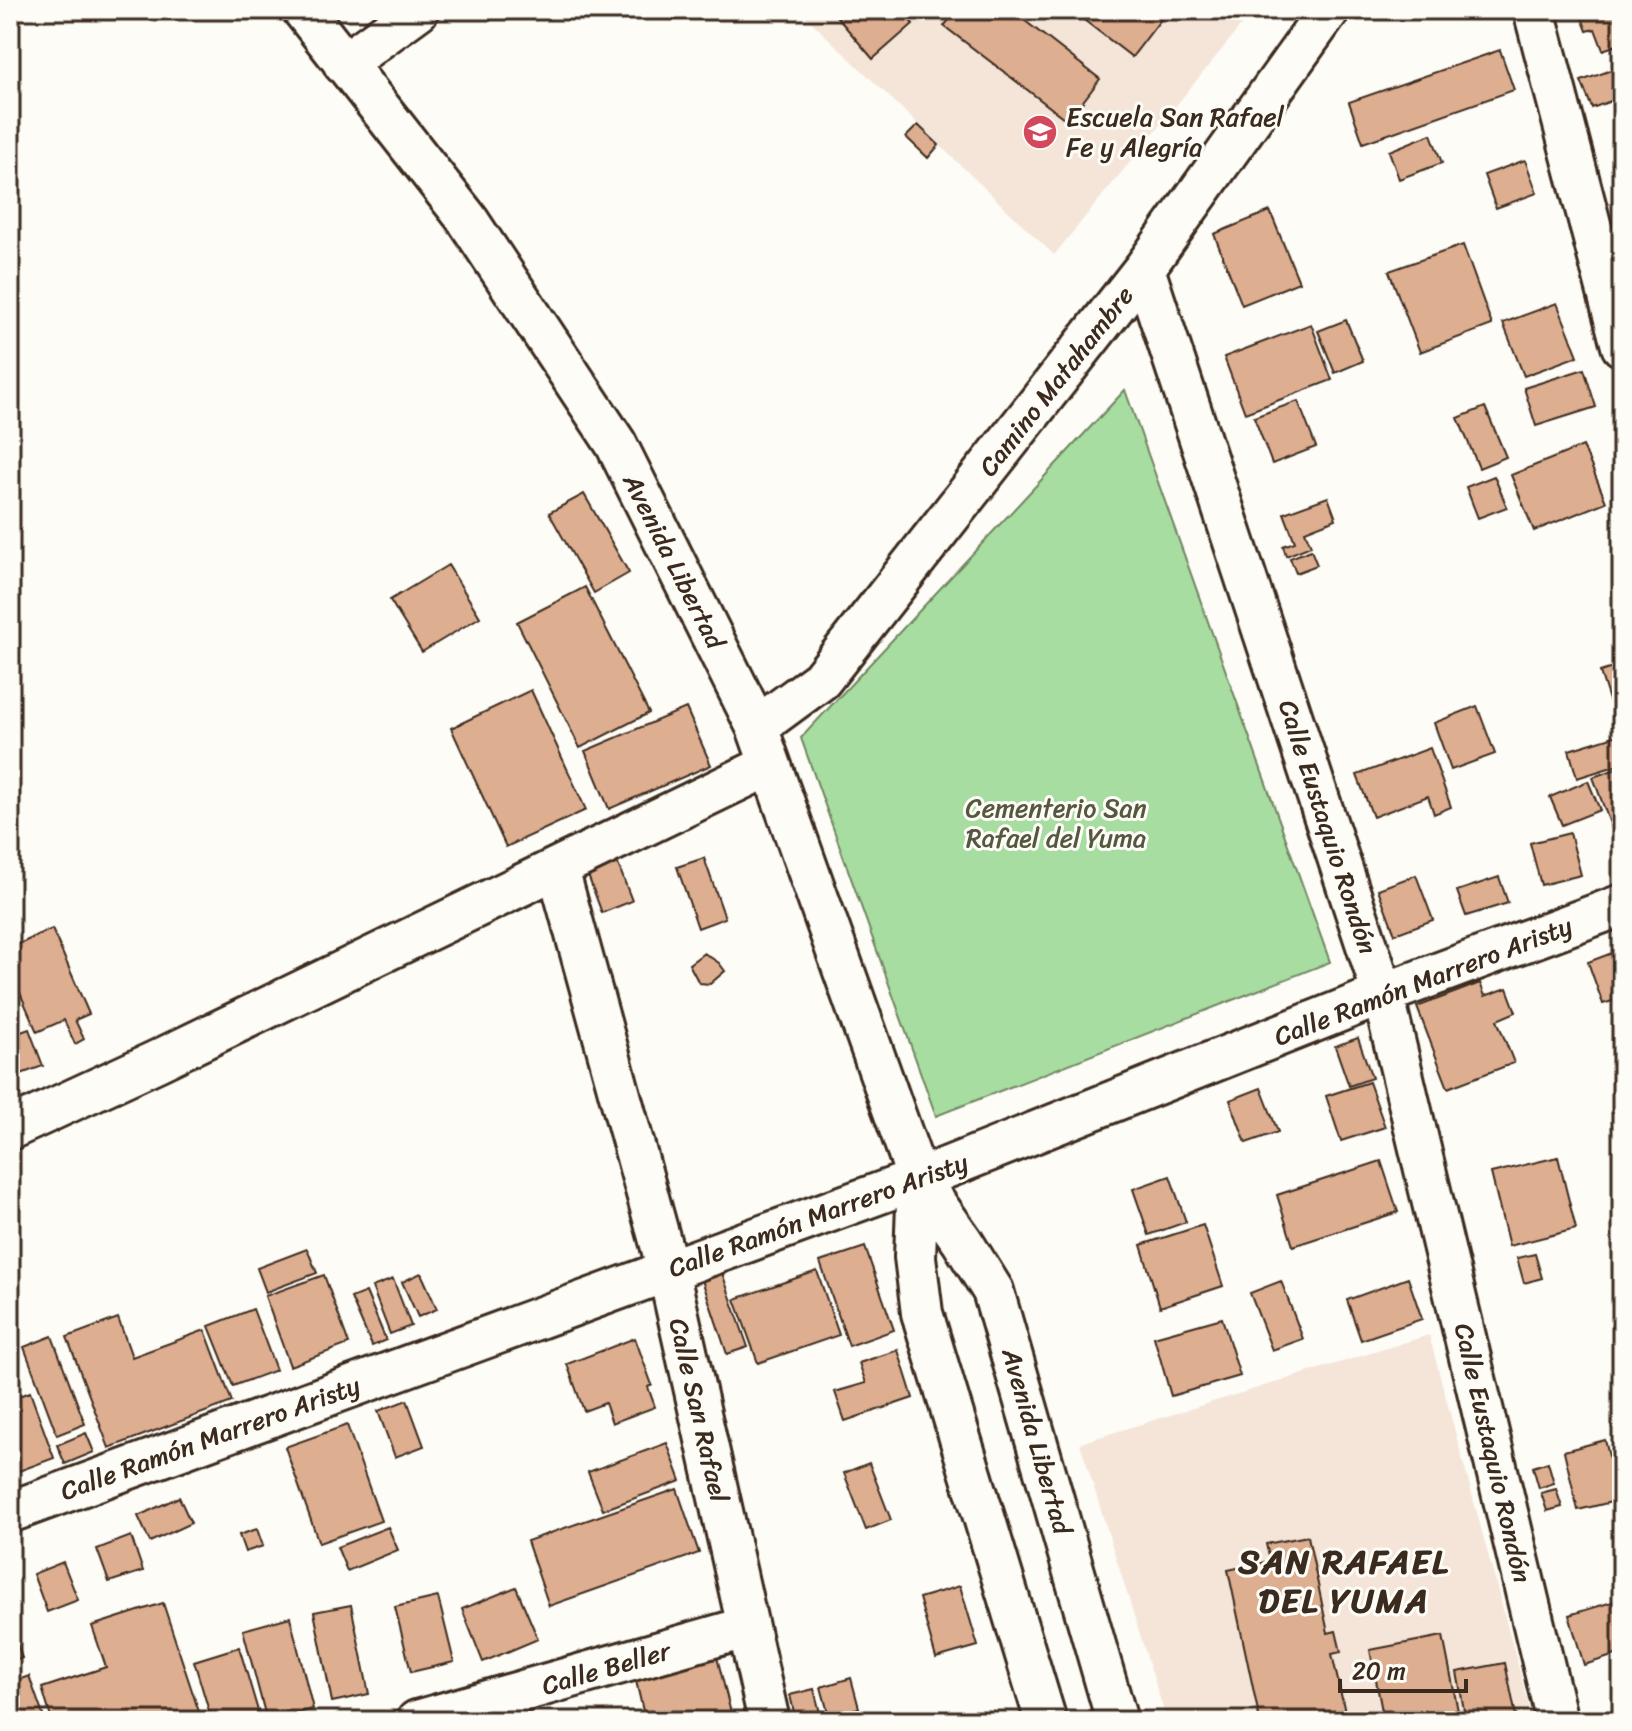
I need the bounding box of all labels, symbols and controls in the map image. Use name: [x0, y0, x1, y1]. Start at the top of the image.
place label: Escuela San Rafael Fe y Alegría: [1066, 94, 1285, 170]
school or university icon: Escuela San Rafael Fe y Alegría: [1021, 113, 1059, 151]
street label: Camino Matahambre: [966, 275, 1146, 487]
street label: Avenida Libertad: [609, 464, 739, 659]
street label: Calle Eustaquio Rondón: [1265, 694, 1391, 960]
park label: Cementerio San Rafael del Yuma: [965, 785, 1147, 861]
street label: Calle Ramón Marrero Aristy: [1267, 903, 1579, 1059]
street label: Calle Ramón Marrero Aristy: [661, 1139, 975, 1291]
street label: Calle San Rafael: [655, 1313, 743, 1507]
street label: Calle Eustaquio Rondón: [1441, 1319, 1545, 1587]
street label: Avenida Libertad: [988, 1341, 1086, 1542]
street label: Calle Ramón Marrero Aristy: [53, 1362, 367, 1514]
district label: SAN RAFAEL DEL YUMA: [1237, 1532, 1450, 1631]
street label: Calle Beller: [536, 1627, 677, 1708]
scale bar: [1340, 1643, 1466, 1693]
text: 20 m: [1352, 1650, 1406, 1692]

